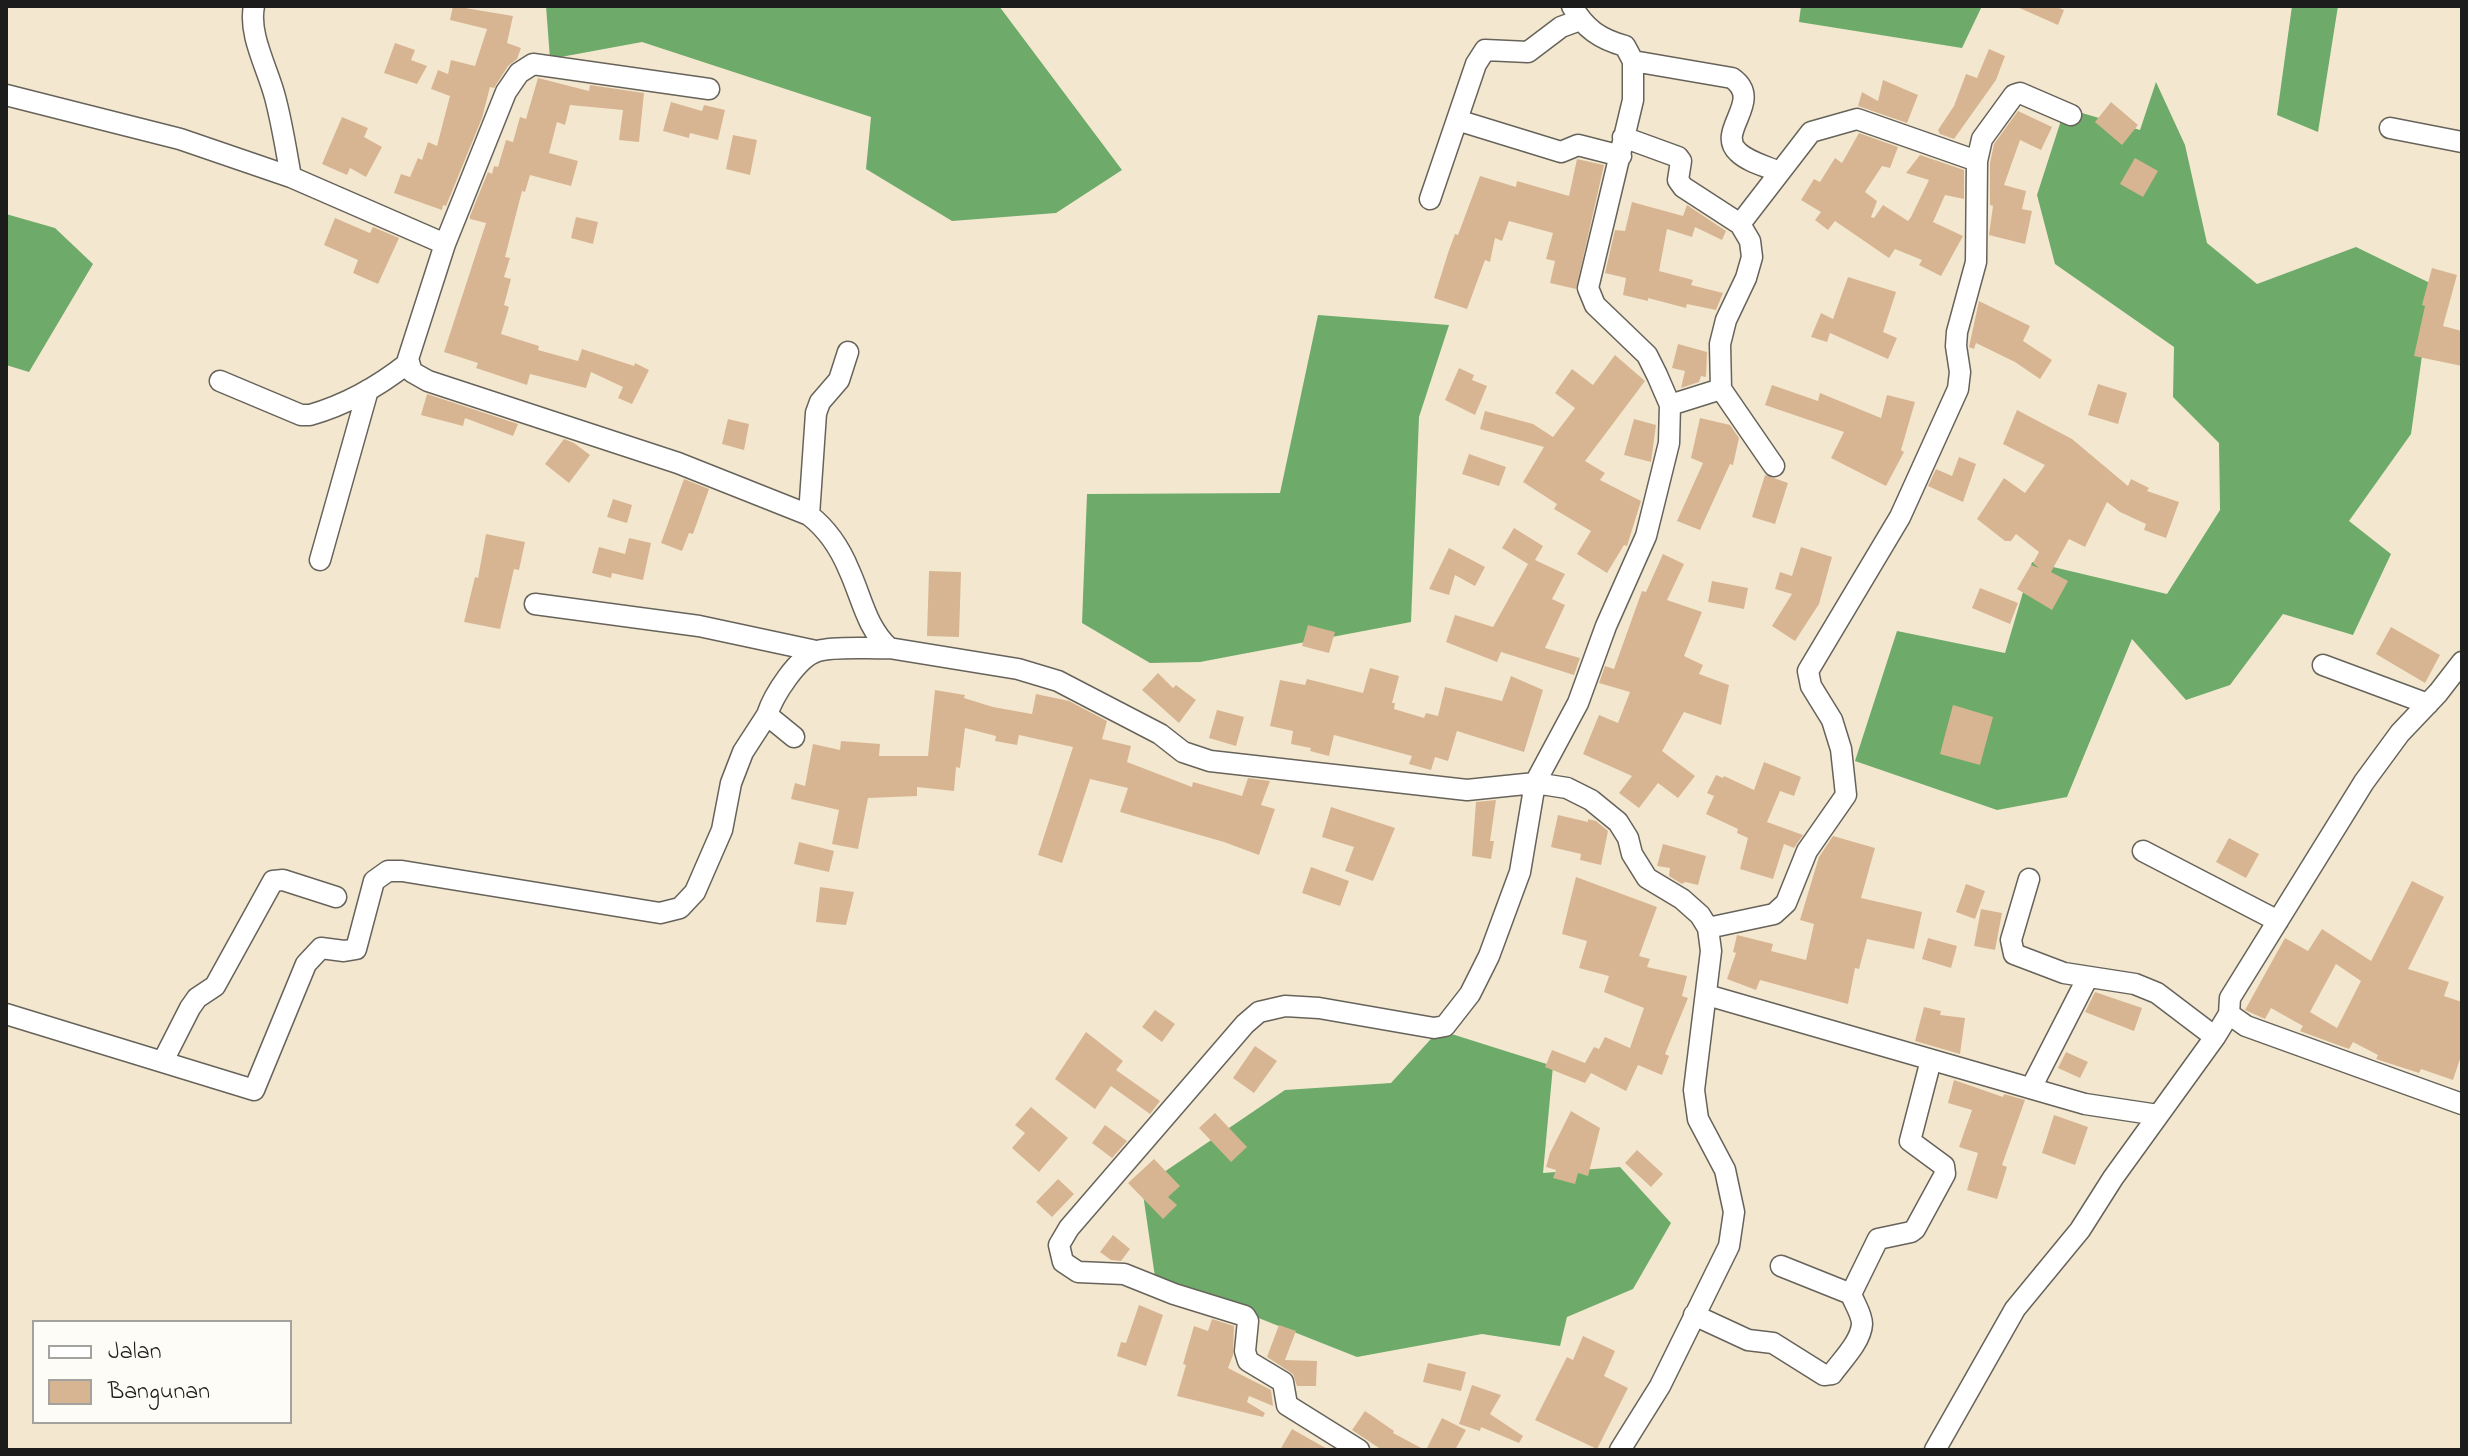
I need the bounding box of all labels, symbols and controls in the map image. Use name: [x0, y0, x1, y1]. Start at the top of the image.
legend: [32, 1320, 292, 1424]
text: Jalan: [108, 1335, 162, 1370]
text: Bangunan: [108, 1375, 210, 1410]

